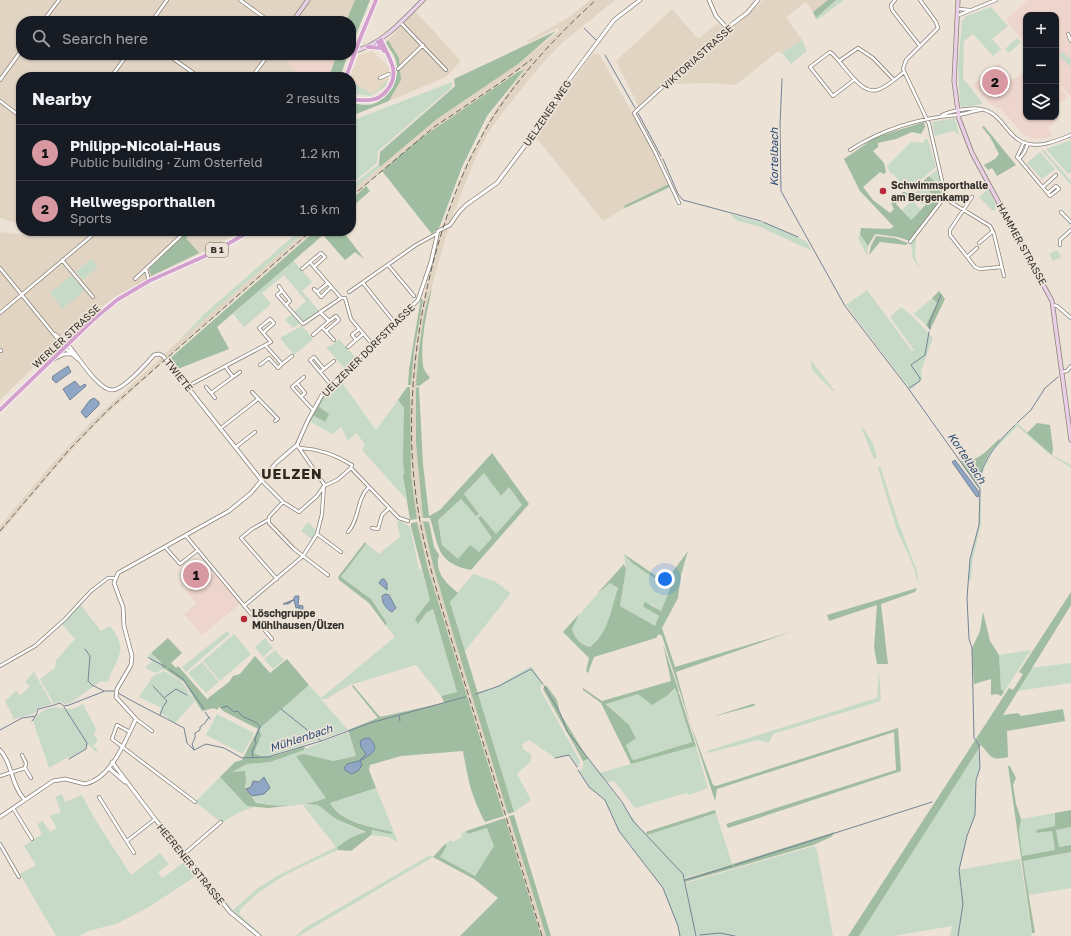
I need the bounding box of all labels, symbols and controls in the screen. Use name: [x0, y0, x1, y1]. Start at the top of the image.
map controls: [1023, 12, 1059, 120]
button: +: [1023, 12, 1059, 48]
search box: [16, 16, 356, 60]
street label: VIKTORIASTRASSE: [659, 22, 735, 92]
icon: search: [30, 27, 52, 49]
text: Search here: [62, 29, 148, 47]
button: −: [1023, 48, 1059, 84]
pin: 2: [982, 67, 1008, 97]
street label: UELZENER WEG: [520, 78, 574, 148]
button: layers: [1023, 84, 1059, 120]
text: Nearby: [32, 88, 92, 109]
text: 2 results: [286, 90, 340, 106]
water label: Kortelbach: [767, 127, 780, 186]
text: Philipp-Nicolai-Haus: [70, 136, 221, 154]
text: 1: [42, 145, 48, 161]
text: 1.2 km: [300, 145, 340, 161]
text: Public building · Zum Osterfeld: [70, 154, 263, 170]
place label: Schwimmsporthalle am Bergenkamp: [891, 179, 988, 203]
marker: Schwimmsporthalle am Bergenkamp: [878, 186, 888, 196]
text: Hellwegsporthallen: [70, 192, 215, 210]
text: 2: [41, 201, 49, 217]
text: 1.6 km: [300, 201, 340, 217]
street label: HAMMER STRASSE: [995, 201, 1049, 287]
text: Sports: [70, 210, 112, 226]
road number: B 1: [206, 243, 228, 257]
street label: WERLER STRASSE: [30, 301, 102, 371]
street label: UELZENER DORFSTRASSE: [319, 301, 417, 399]
street label: TWIETE: [162, 357, 196, 393]
water label: Kortelbach: [946, 430, 990, 487]
district label: UELZEN: [261, 465, 323, 482]
pin: 1: [183, 560, 209, 590]
your location: [655, 569, 675, 589]
place label: Löschgruppe Mühlhausen/Ülzen: [252, 607, 344, 631]
marker: Löschgruppe Mühlhausen/Ülzen: [239, 614, 249, 624]
water label: Mühlenbach: [268, 721, 335, 754]
street label: HEERENER STRASSE: [155, 821, 227, 907]

